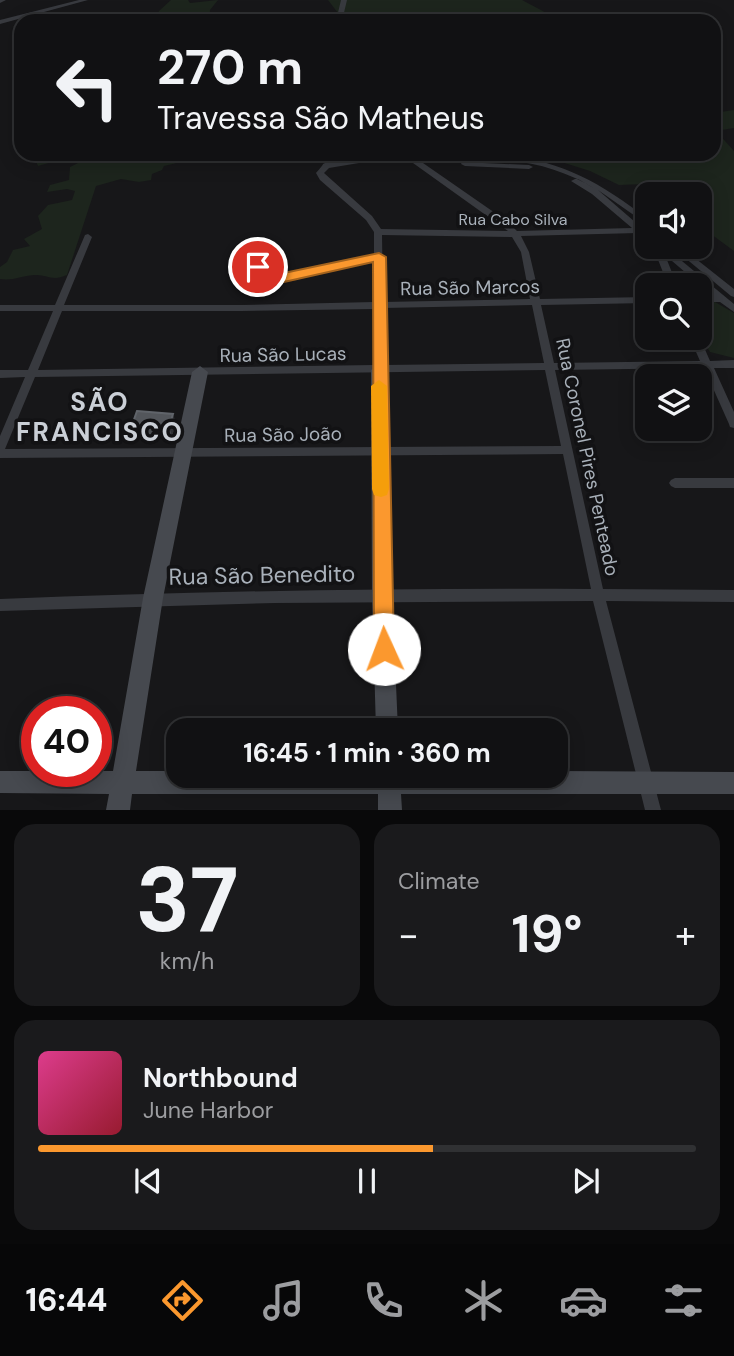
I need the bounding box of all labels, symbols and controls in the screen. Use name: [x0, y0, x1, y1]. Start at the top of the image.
text: 270 m: [157, 35, 303, 99]
icon: left: [42, 42, 133, 133]
text: Travessa São Matheus: [157, 97, 485, 139]
map controls: [635, 182, 712, 441]
button: sound: [635, 182, 712, 259]
street label: Rua Cabo Silva: [459, 209, 568, 230]
pin: [228, 237, 288, 297]
icon: arrive: [239, 248, 277, 286]
button: search: [635, 273, 712, 350]
street label: Rua São Marcos: [400, 274, 540, 301]
street label: Rua Coronel Pires Penteado: [550, 336, 625, 578]
street label: Rua São Lucas: [219, 341, 347, 368]
button: layers: [635, 364, 712, 441]
district label: SÃO FRANCISCO: [16, 385, 184, 449]
street label: Rua São João: [224, 421, 342, 448]
street label: Rua São Benedito: [168, 558, 356, 592]
position arrow: [347, 612, 421, 686]
speed limit sign: 40: [21, 696, 112, 787]
text: 16:45 · 1 min · 360 m: [243, 736, 491, 770]
text: 37: [135, 841, 239, 959]
text: Climate: [398, 866, 480, 896]
text: 19°: [512, 900, 582, 968]
text: −: [398, 910, 419, 960]
text: +: [675, 910, 696, 960]
text: km/h: [160, 946, 214, 976]
text: Northbound: [143, 1061, 298, 1095]
text: June Harbor: [143, 1095, 273, 1125]
icon: previous: [129, 1162, 167, 1200]
icon: pause: [348, 1162, 386, 1200]
icon: next: [567, 1162, 605, 1200]
icon: directions: [158, 1276, 207, 1325]
icon: music: [259, 1276, 308, 1325]
icon: phone: [359, 1276, 408, 1325]
icon: climate: [459, 1276, 508, 1325]
icon: car: [559, 1276, 608, 1325]
icon: filters: [659, 1276, 708, 1325]
text: 16:44: [26, 1279, 107, 1321]

